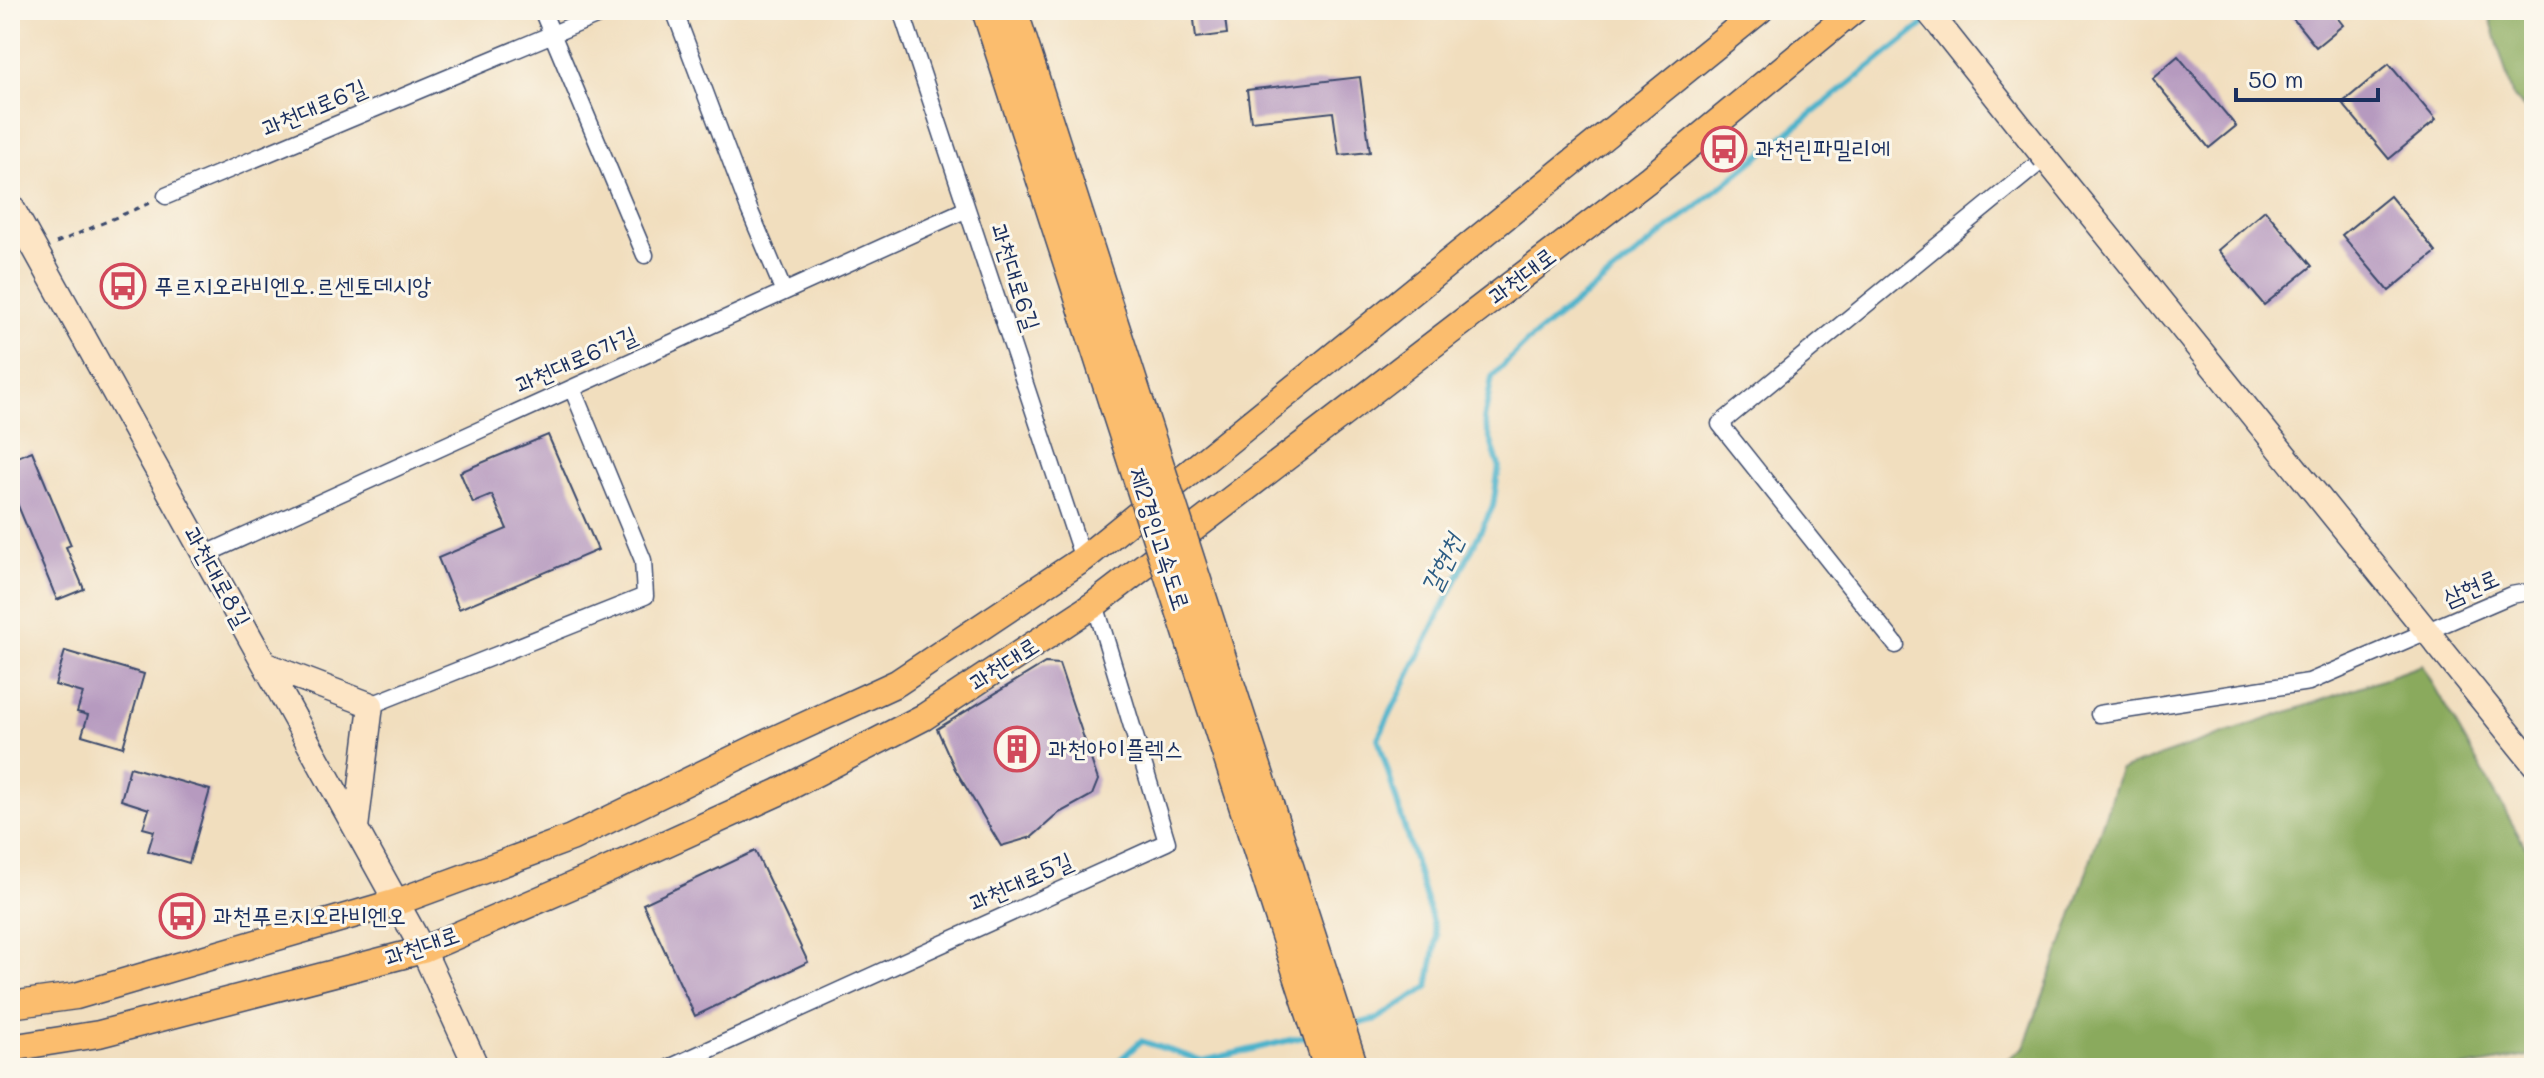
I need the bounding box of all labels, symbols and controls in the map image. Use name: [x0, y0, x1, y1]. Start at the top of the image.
scale bar: [2236, 52, 2378, 102]
text: 50 m: [2248, 63, 2304, 94]
street label: 과천대로6길: [256, 71, 371, 143]
bus stop icon: 과천린파밀리에: [1700, 125, 1748, 173]
place label: 과천린파밀리에: [1755, 132, 1890, 163]
street label: 과천대로6길: [985, 219, 1048, 334]
street label: 과천대로: [1481, 239, 1561, 310]
bus stop icon: 푸르지오라비엔오.르센토데시앙: [99, 262, 147, 310]
place label: 푸르지오라비엔오.르센토데시앙: [154, 269, 431, 300]
street label: 과천대로6가길: [510, 318, 641, 399]
street label: 제2경인고속도로: [1123, 463, 1198, 614]
street label: 과천대로8길: [178, 520, 259, 632]
water label: 갈현천: [1412, 525, 1471, 599]
street label: 삼현로: [2438, 561, 2503, 612]
street label: 과천대로: [962, 629, 1044, 697]
building icon: 과천아이플렉스: [993, 725, 1041, 773]
place label: 과천아이플렉스: [1048, 732, 1183, 763]
street label: 과천대로5길: [964, 844, 1077, 917]
bus stop icon: 과천푸르지오라비엔오: [158, 892, 206, 940]
place label: 과천푸르지오라비엔오: [213, 899, 406, 930]
street label: 과천대로: [380, 917, 463, 972]

